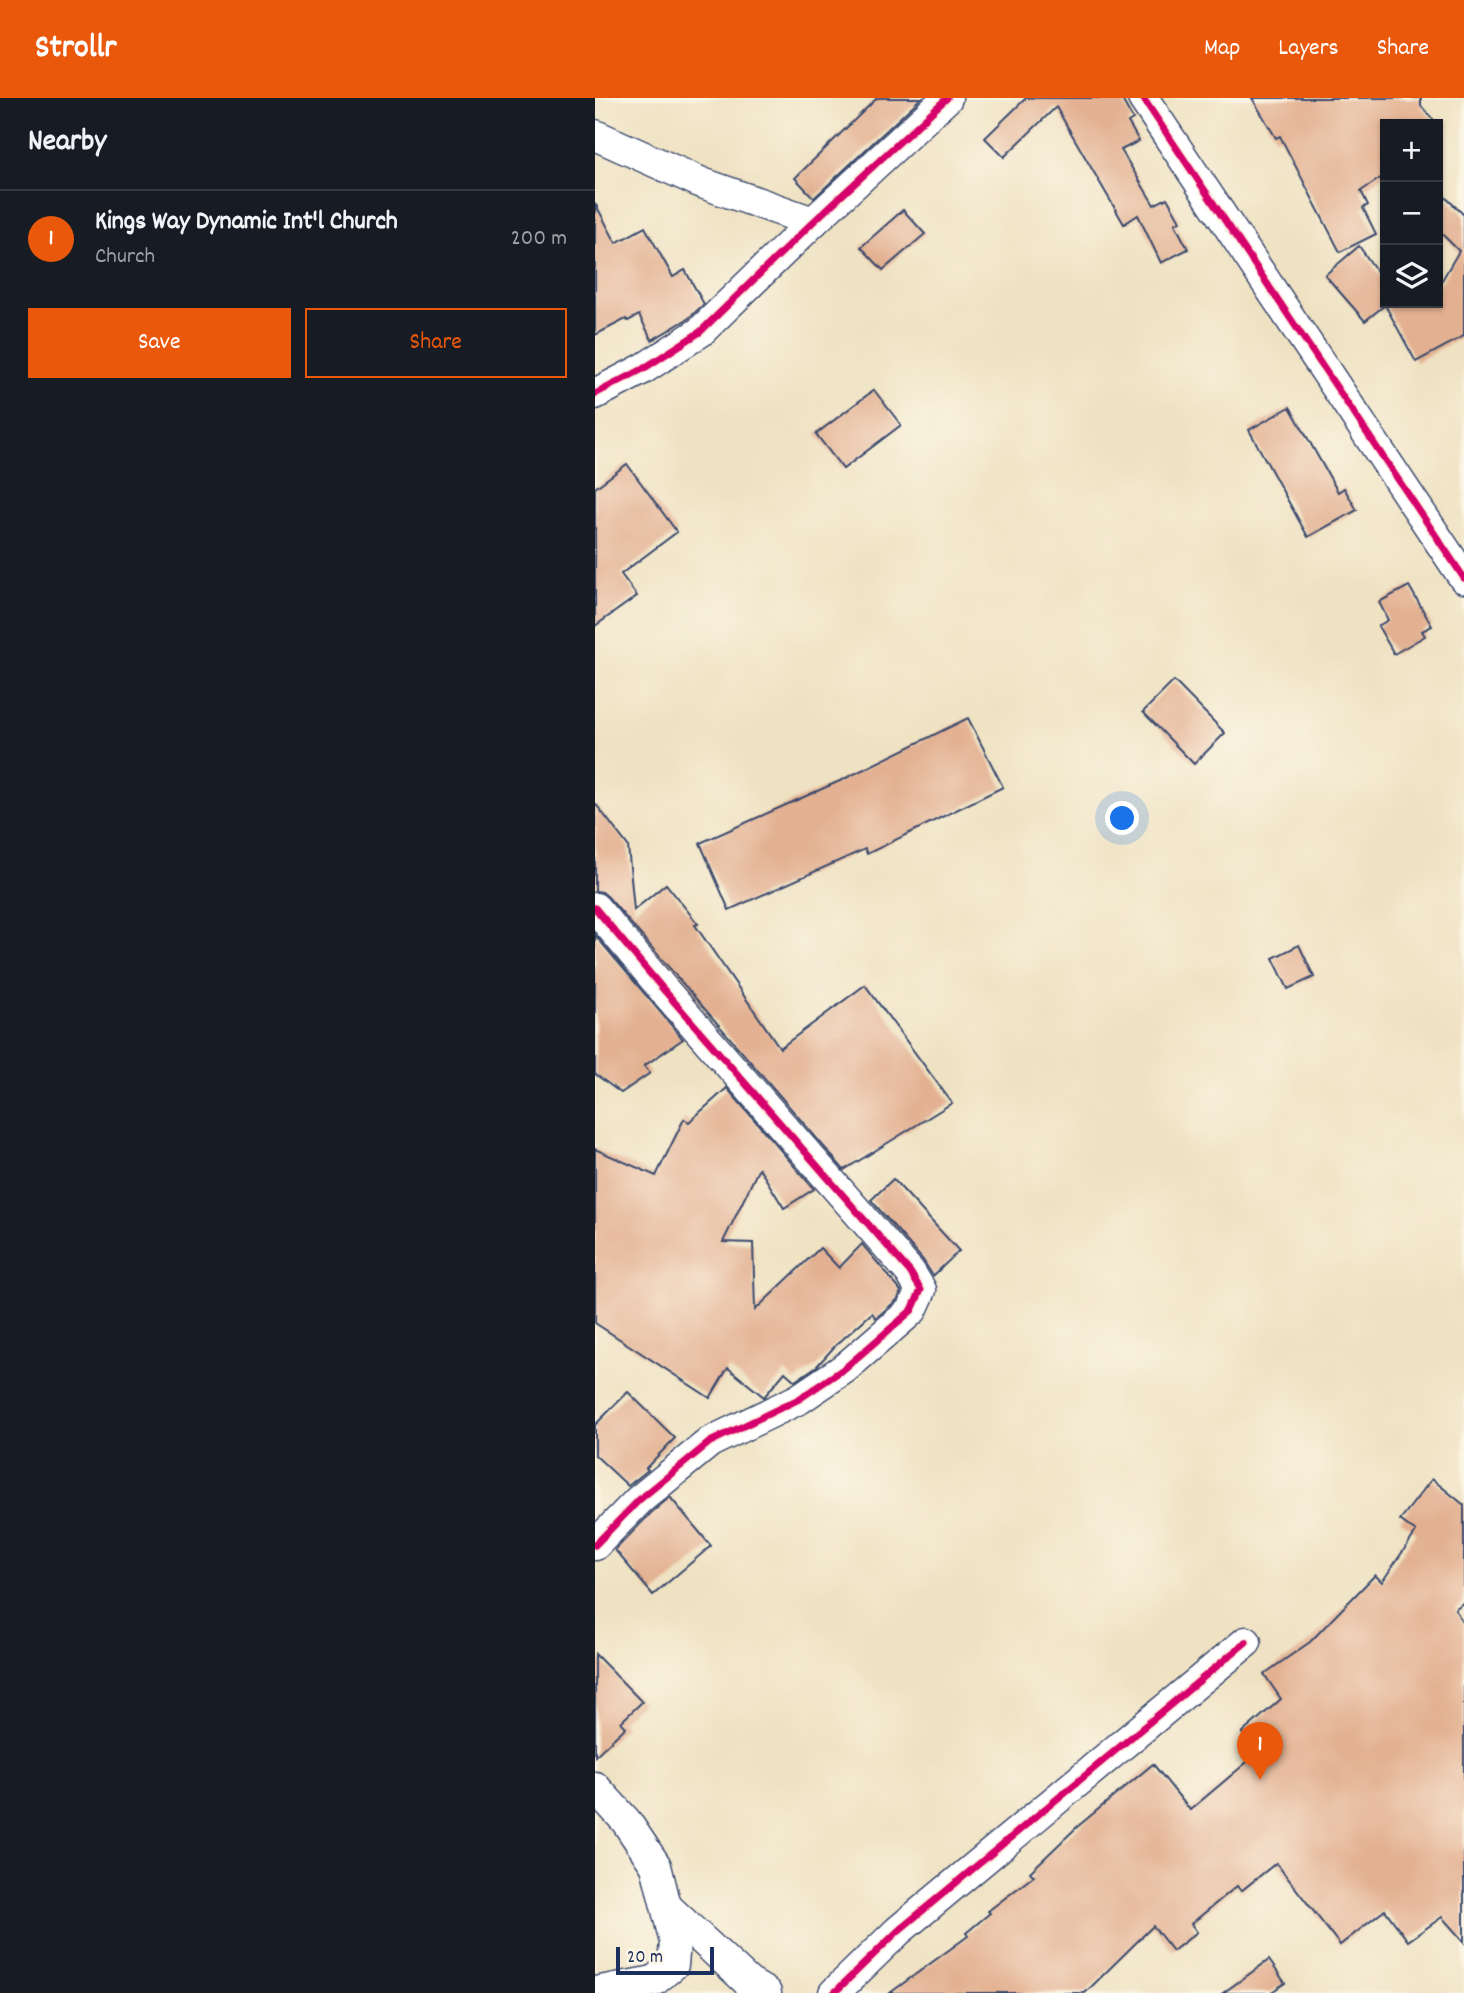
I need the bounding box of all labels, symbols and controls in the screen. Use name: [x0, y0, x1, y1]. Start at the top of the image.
text: Strollr: [35, 26, 117, 73]
text: Map: [1204, 32, 1240, 66]
text: Layers: [1278, 32, 1339, 66]
text: Share: [1377, 32, 1429, 66]
map controls: [1380, 119, 1443, 308]
button: +: [1380, 119, 1443, 182]
text: Nearby: [28, 122, 106, 165]
button: −: [1380, 182, 1443, 245]
text: Kings Way Dynamic Int'l Church: [95, 204, 398, 241]
text: 1: [48, 223, 54, 256]
text: 200 m: [511, 223, 567, 256]
text: Church: [95, 241, 155, 274]
button: layers: [1380, 245, 1443, 308]
button: Save: [28, 308, 291, 378]
button: Share: [305, 308, 567, 378]
your location: [1105, 801, 1139, 835]
pin: 1: [1237, 1722, 1283, 1780]
scale bar: [616, 1944, 714, 1976]
text: 20 m: [627, 1945, 663, 1972]

